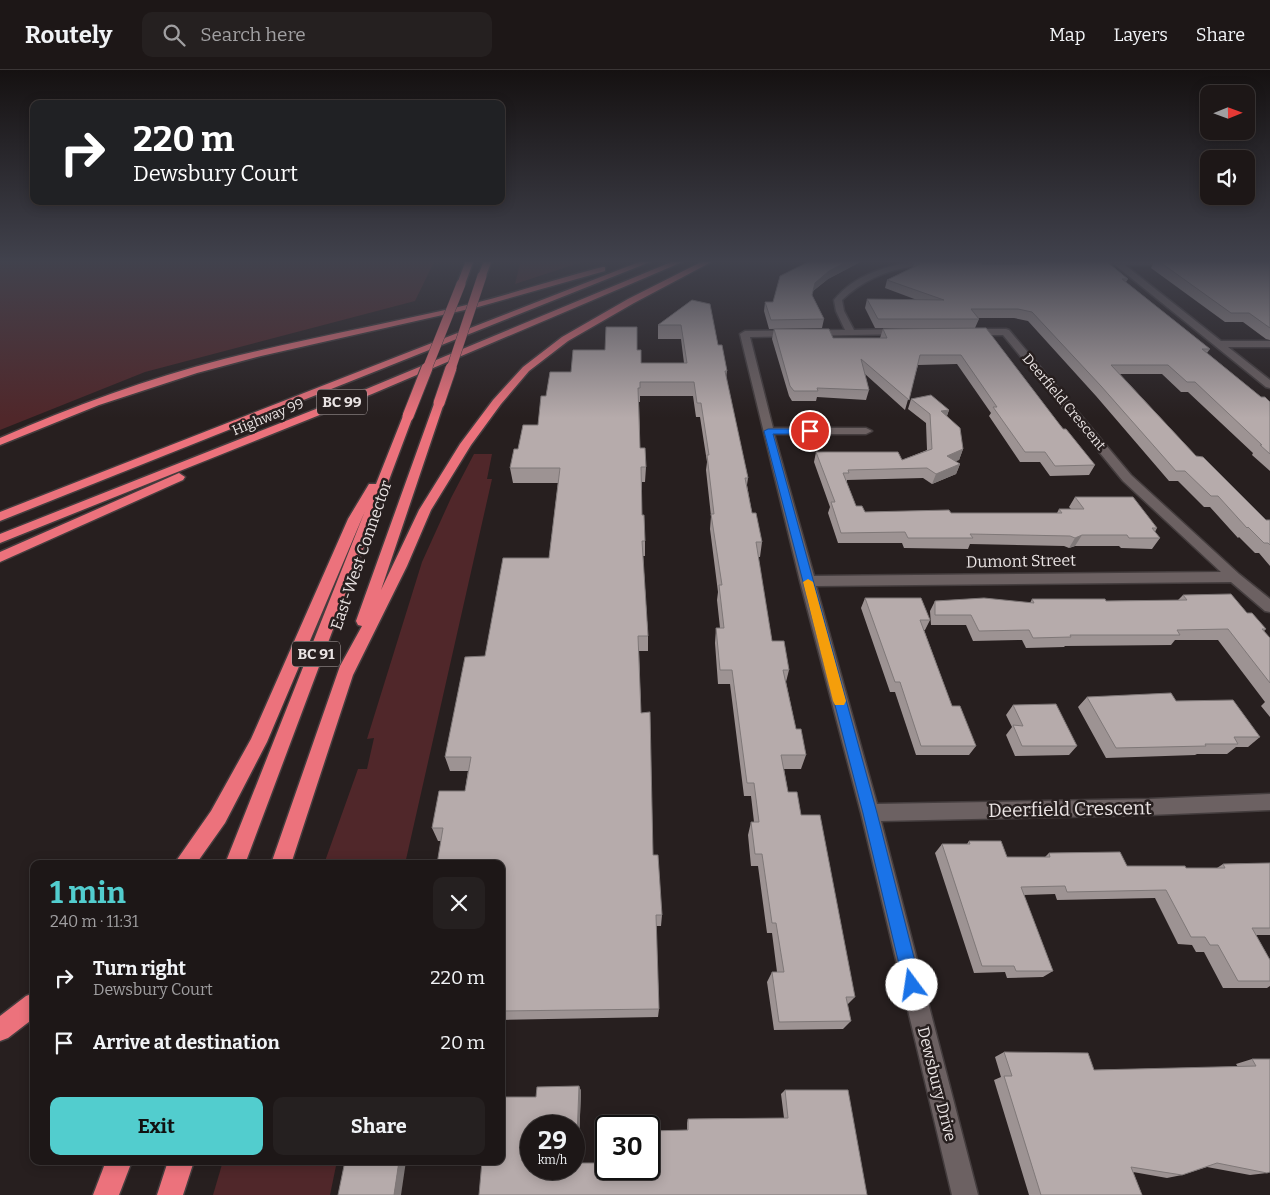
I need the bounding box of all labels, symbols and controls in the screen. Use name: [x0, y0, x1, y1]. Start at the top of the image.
search box: [142, 12, 492, 57]
text: Routely: [25, 21, 112, 49]
icon: search: [160, 21, 188, 49]
text: Search here: [200, 23, 306, 46]
text: Map: [1049, 24, 1085, 46]
text: Layers: [1113, 24, 1168, 46]
text: Share: [1196, 24, 1245, 46]
north arrow: [1200, 85, 1255, 140]
map controls: [1200, 85, 1255, 205]
text: 220 m: [133, 118, 234, 160]
icon: right: [50, 120, 115, 185]
button: sound: [1200, 150, 1255, 205]
text: Dewsbury Court: [133, 160, 298, 187]
street label: Deerfield Crescent: [1019, 350, 1109, 454]
road number: BC 99: [317, 390, 367, 414]
street label: Highway 99: [230, 395, 306, 439]
pin: [789, 410, 831, 452]
icon: arrive: [796, 417, 824, 445]
street label: East-West Connector: [327, 478, 395, 632]
street label: Dumont Street: [966, 551, 1076, 571]
road number: BC 91: [292, 642, 340, 666]
street label: Deerfield Crescent: [988, 796, 1152, 822]
text: 1 min: [50, 875, 126, 911]
button: close: [433, 877, 485, 929]
text: 240 m · 11:31: [50, 912, 139, 931]
text: Turn right: [93, 957, 186, 980]
position arrow: [885, 958, 937, 1010]
icon: right: [50, 964, 78, 992]
text: 220 m: [430, 966, 485, 989]
text: Dewsbury Court: [93, 980, 213, 999]
street label: Dewsbury Drive: [914, 1025, 960, 1143]
icon: arrive: [50, 1029, 78, 1057]
text: Arrive at destination: [93, 1031, 280, 1054]
text: 20 m: [441, 1031, 485, 1054]
button: Exit: [50, 1097, 263, 1155]
button: Share: [273, 1097, 485, 1155]
speed limit sign: 30: [595, 1115, 660, 1180]
text: 29: [538, 1126, 567, 1156]
text: km/h: [538, 1153, 567, 1167]

